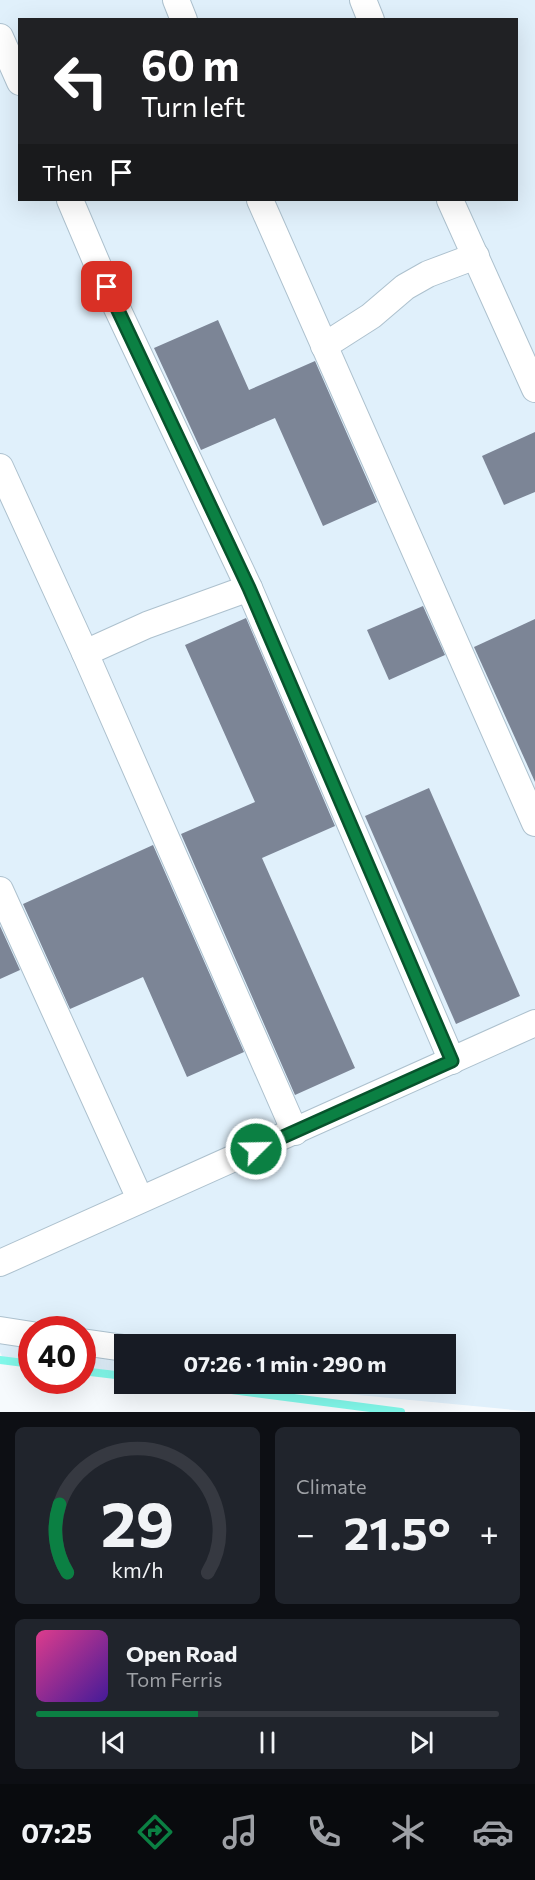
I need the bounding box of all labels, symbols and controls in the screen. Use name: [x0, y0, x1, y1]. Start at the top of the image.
text: 60 m: [141, 38, 240, 90]
icon: left: [42, 42, 120, 120]
text: Turn left: [141, 90, 245, 123]
icon: arrive: [105, 156, 138, 189]
text: Then: [42, 159, 93, 186]
pin: [81, 261, 132, 312]
icon: arrive: [90, 270, 123, 303]
position arrow: [224, 1117, 288, 1181]
speed limit sign: 40: [18, 1316, 96, 1394]
text: 07:26 · 1 min · 290 m: [184, 1350, 386, 1377]
text: Climate: [296, 1474, 366, 1498]
text: 29: [101, 1484, 174, 1560]
text: 21.5°: [344, 1504, 451, 1559]
text: −: [296, 1512, 315, 1553]
text: +: [480, 1512, 499, 1553]
text: km/h: [111, 1556, 164, 1582]
text: Open Road: [126, 1640, 237, 1667]
text: Tom Ferris: [126, 1667, 222, 1691]
icon: previous: [97, 1726, 130, 1759]
icon: pause: [251, 1726, 284, 1759]
icon: next: [405, 1726, 438, 1759]
icon: directions: [134, 1811, 176, 1853]
icon: music: [219, 1811, 261, 1853]
icon: phone: [303, 1811, 345, 1853]
icon: climate: [387, 1811, 429, 1853]
icon: car: [472, 1811, 514, 1853]
text: 07:25: [21, 1816, 92, 1849]

